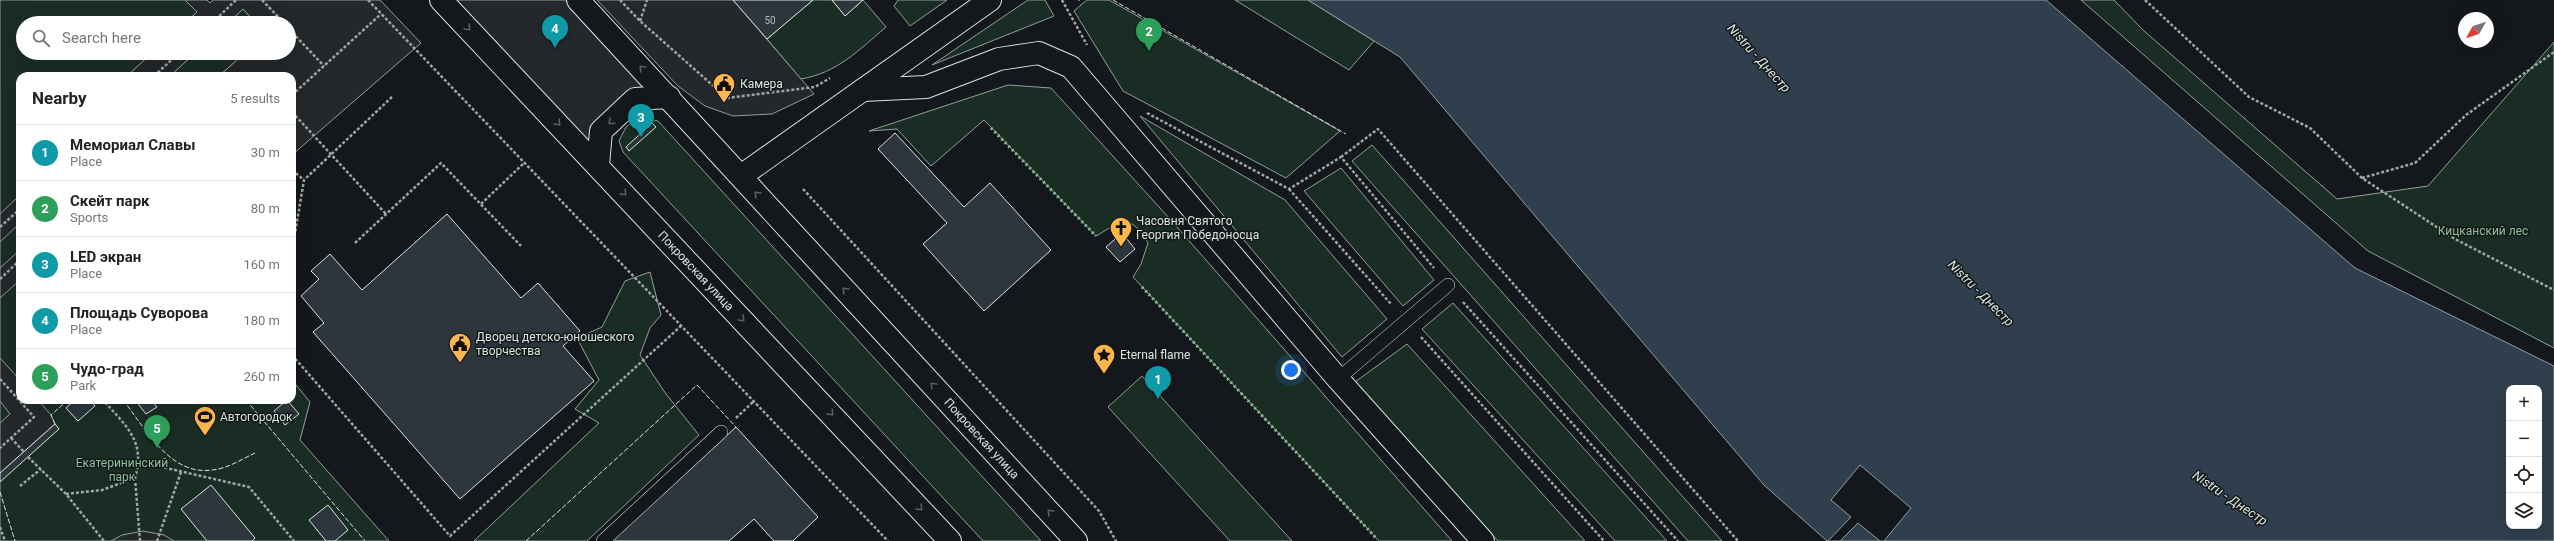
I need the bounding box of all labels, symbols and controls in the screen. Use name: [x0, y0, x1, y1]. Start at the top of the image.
north arrow: [2458, 12, 2494, 48]
pin: 4: [542, 15, 568, 48]
house number: 50: [764, 15, 776, 26]
search box: [16, 16, 296, 60]
pin: 2: [1136, 18, 1162, 51]
water label: Nistru - Днестр: [1724, 21, 1794, 95]
one-way arrow: [463, 23, 471, 31]
icon: search: [30, 27, 52, 49]
text: Search here: [62, 29, 141, 47]
one-way arrow: [639, 65, 647, 73]
public building icon: Камера: [711, 71, 737, 104]
place label: Камера: [740, 77, 783, 91]
text: Nearby: [32, 88, 87, 108]
text: 5 results: [230, 91, 280, 106]
pin: 3: [628, 104, 654, 137]
one-way arrow: [608, 117, 616, 124]
one-way arrow: [553, 118, 561, 126]
text: Мемориал Славы: [70, 136, 196, 154]
text: 1: [41, 145, 49, 160]
text: 30 m: [251, 145, 280, 160]
text: Place: [70, 154, 102, 169]
one-way arrow: [620, 188, 627, 196]
one-way arrow: [755, 191, 762, 199]
text: Скейт парк: [70, 192, 150, 210]
text: 2: [41, 201, 49, 216]
text: 80 m: [251, 201, 280, 216]
text: Sports: [70, 210, 108, 225]
place label: Часовня Святого Георгия Победоносца: [1136, 214, 1259, 242]
church icon: Часовня Святого Георгия Победоносца: [1108, 215, 1134, 248]
park label: Кицканский лес: [2438, 224, 2528, 238]
street label: Покровская улица: [655, 228, 737, 314]
text: LED экран: [70, 248, 141, 266]
text: 3: [41, 257, 49, 272]
text: 160 m: [243, 257, 280, 272]
water label: Nistru - Днестр: [1945, 257, 2017, 329]
text: Place: [70, 266, 102, 281]
one-way arrow: [843, 287, 850, 295]
text: Площадь Суворова: [70, 304, 208, 322]
text: 4: [41, 313, 49, 328]
text: 180 m: [243, 313, 280, 328]
one-way arrow: [737, 314, 745, 322]
text: Place: [70, 322, 102, 337]
place label: Дворец детско-юношеского творчества: [476, 330, 635, 358]
public building icon: Дворец детско-юношеского творчества: [447, 331, 473, 364]
place icon: Eternal flame: [1091, 342, 1117, 375]
place label: Eternal flame: [1120, 348, 1190, 362]
text: Чудо-град: [70, 360, 144, 378]
your location: [1281, 360, 1301, 380]
pin: 1: [1145, 366, 1171, 399]
text: 5: [41, 369, 49, 384]
text: 260 m: [243, 369, 280, 384]
text: Park: [70, 378, 96, 393]
one-way arrow: [931, 383, 938, 390]
map controls: [2506, 385, 2542, 529]
button: +: [2506, 385, 2542, 421]
street label: Покровская улица: [941, 395, 1022, 482]
sports icon: Автогородок: [192, 404, 218, 437]
one-way arrow: [826, 409, 833, 416]
place label: Автогородок: [220, 410, 293, 424]
pin: 5: [144, 415, 170, 448]
button: −: [2506, 421, 2542, 457]
park label: Екатерининский парк: [76, 456, 168, 484]
button: locate: [2506, 457, 2542, 493]
water label: Nistru - Днестр: [2190, 467, 2270, 529]
button: layers: [2506, 493, 2542, 529]
one-way arrow: [915, 503, 923, 511]
one-way arrow: [1047, 509, 1054, 517]

